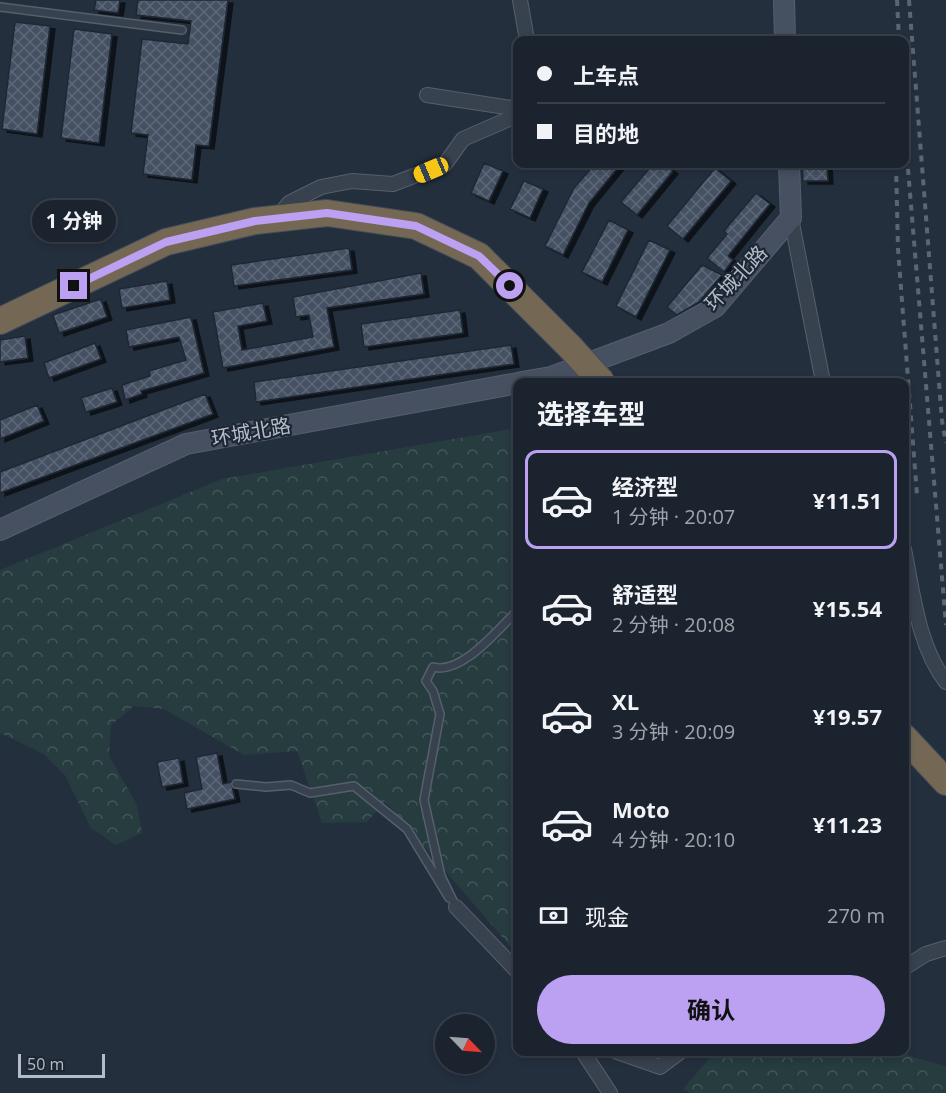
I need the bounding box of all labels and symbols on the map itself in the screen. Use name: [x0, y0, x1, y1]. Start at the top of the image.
car: [411, 155, 451, 185]
callout: 1 分钟: [32, 199, 116, 241]
street label: 环城北路: [698, 239, 773, 316]
route end: [60, 272, 87, 299]
route start: [496, 272, 523, 299]
street label: 环城北路: [209, 411, 293, 452]
north arrow: [435, 1014, 495, 1074]
scale bar: [18, 1051, 105, 1078]

